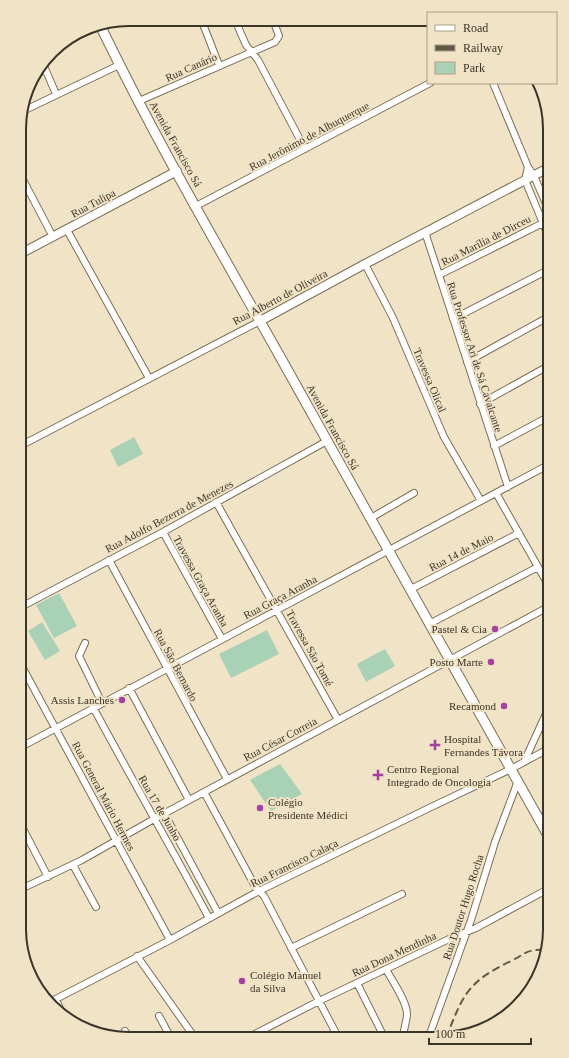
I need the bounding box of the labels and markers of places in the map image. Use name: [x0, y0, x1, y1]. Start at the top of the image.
place label: Pastel & Cia: [431, 623, 487, 635]
marker: Pastel & Cia: [490, 624, 500, 634]
place label: Posto Marte: [430, 656, 483, 668]
marker: Posto Marte: [486, 657, 496, 667]
place label: Assis Lanches: [51, 694, 114, 706]
marker: Assis Lanches: [117, 695, 127, 705]
place label: Recamond: [449, 700, 496, 712]
marker: Recamond: [499, 701, 509, 711]
place label: Hospital Fernandes Távora: [444, 733, 523, 758]
marker: Hospital Fernandes Távora: [429, 739, 441, 751]
place label: Centro Regional Integrado de Oncologia: [387, 763, 491, 788]
marker: Centro Regional Integrado de Oncologia: [372, 769, 384, 781]
place label: Colégio Presidente Médici: [268, 796, 348, 821]
marker: Colégio Presidente Médici: [255, 803, 265, 813]
place label: Colégio Manuel da Silva: [250, 969, 321, 994]
marker: Colégio Manuel da Silva: [237, 976, 247, 986]

